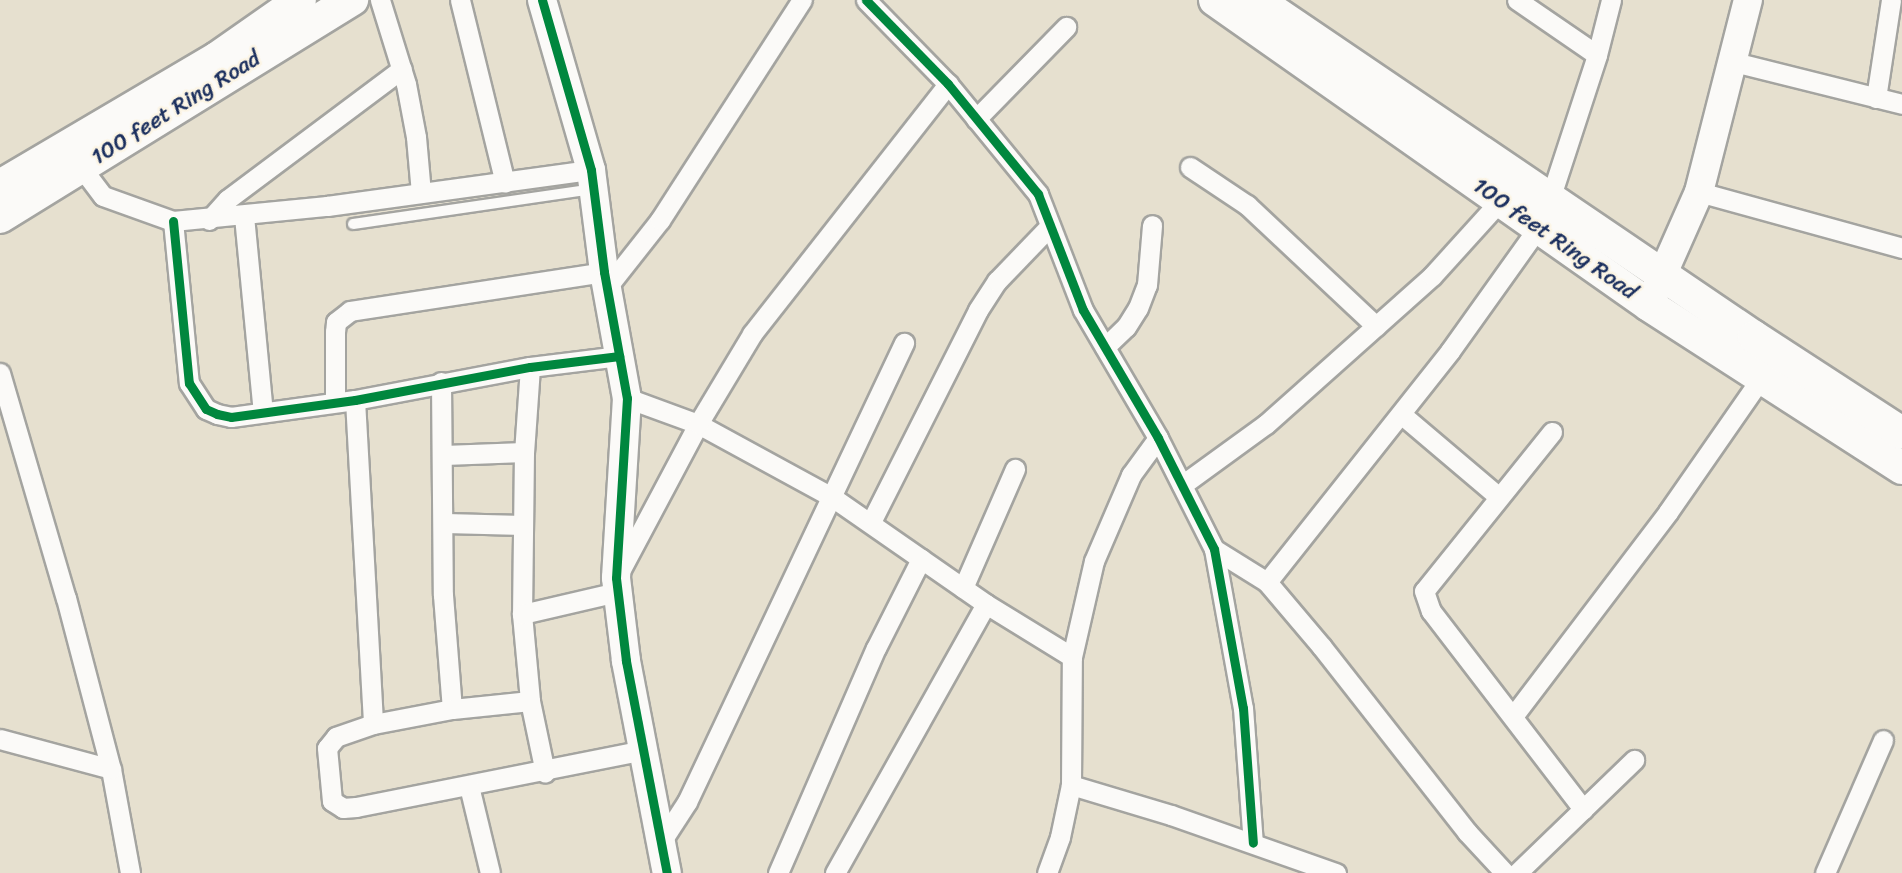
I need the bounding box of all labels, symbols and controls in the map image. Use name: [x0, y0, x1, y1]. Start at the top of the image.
street label: 100 feet Ring Road: [86, 45, 266, 171]
street label: 100 feet Ring Road: [1467, 172, 1643, 306]

